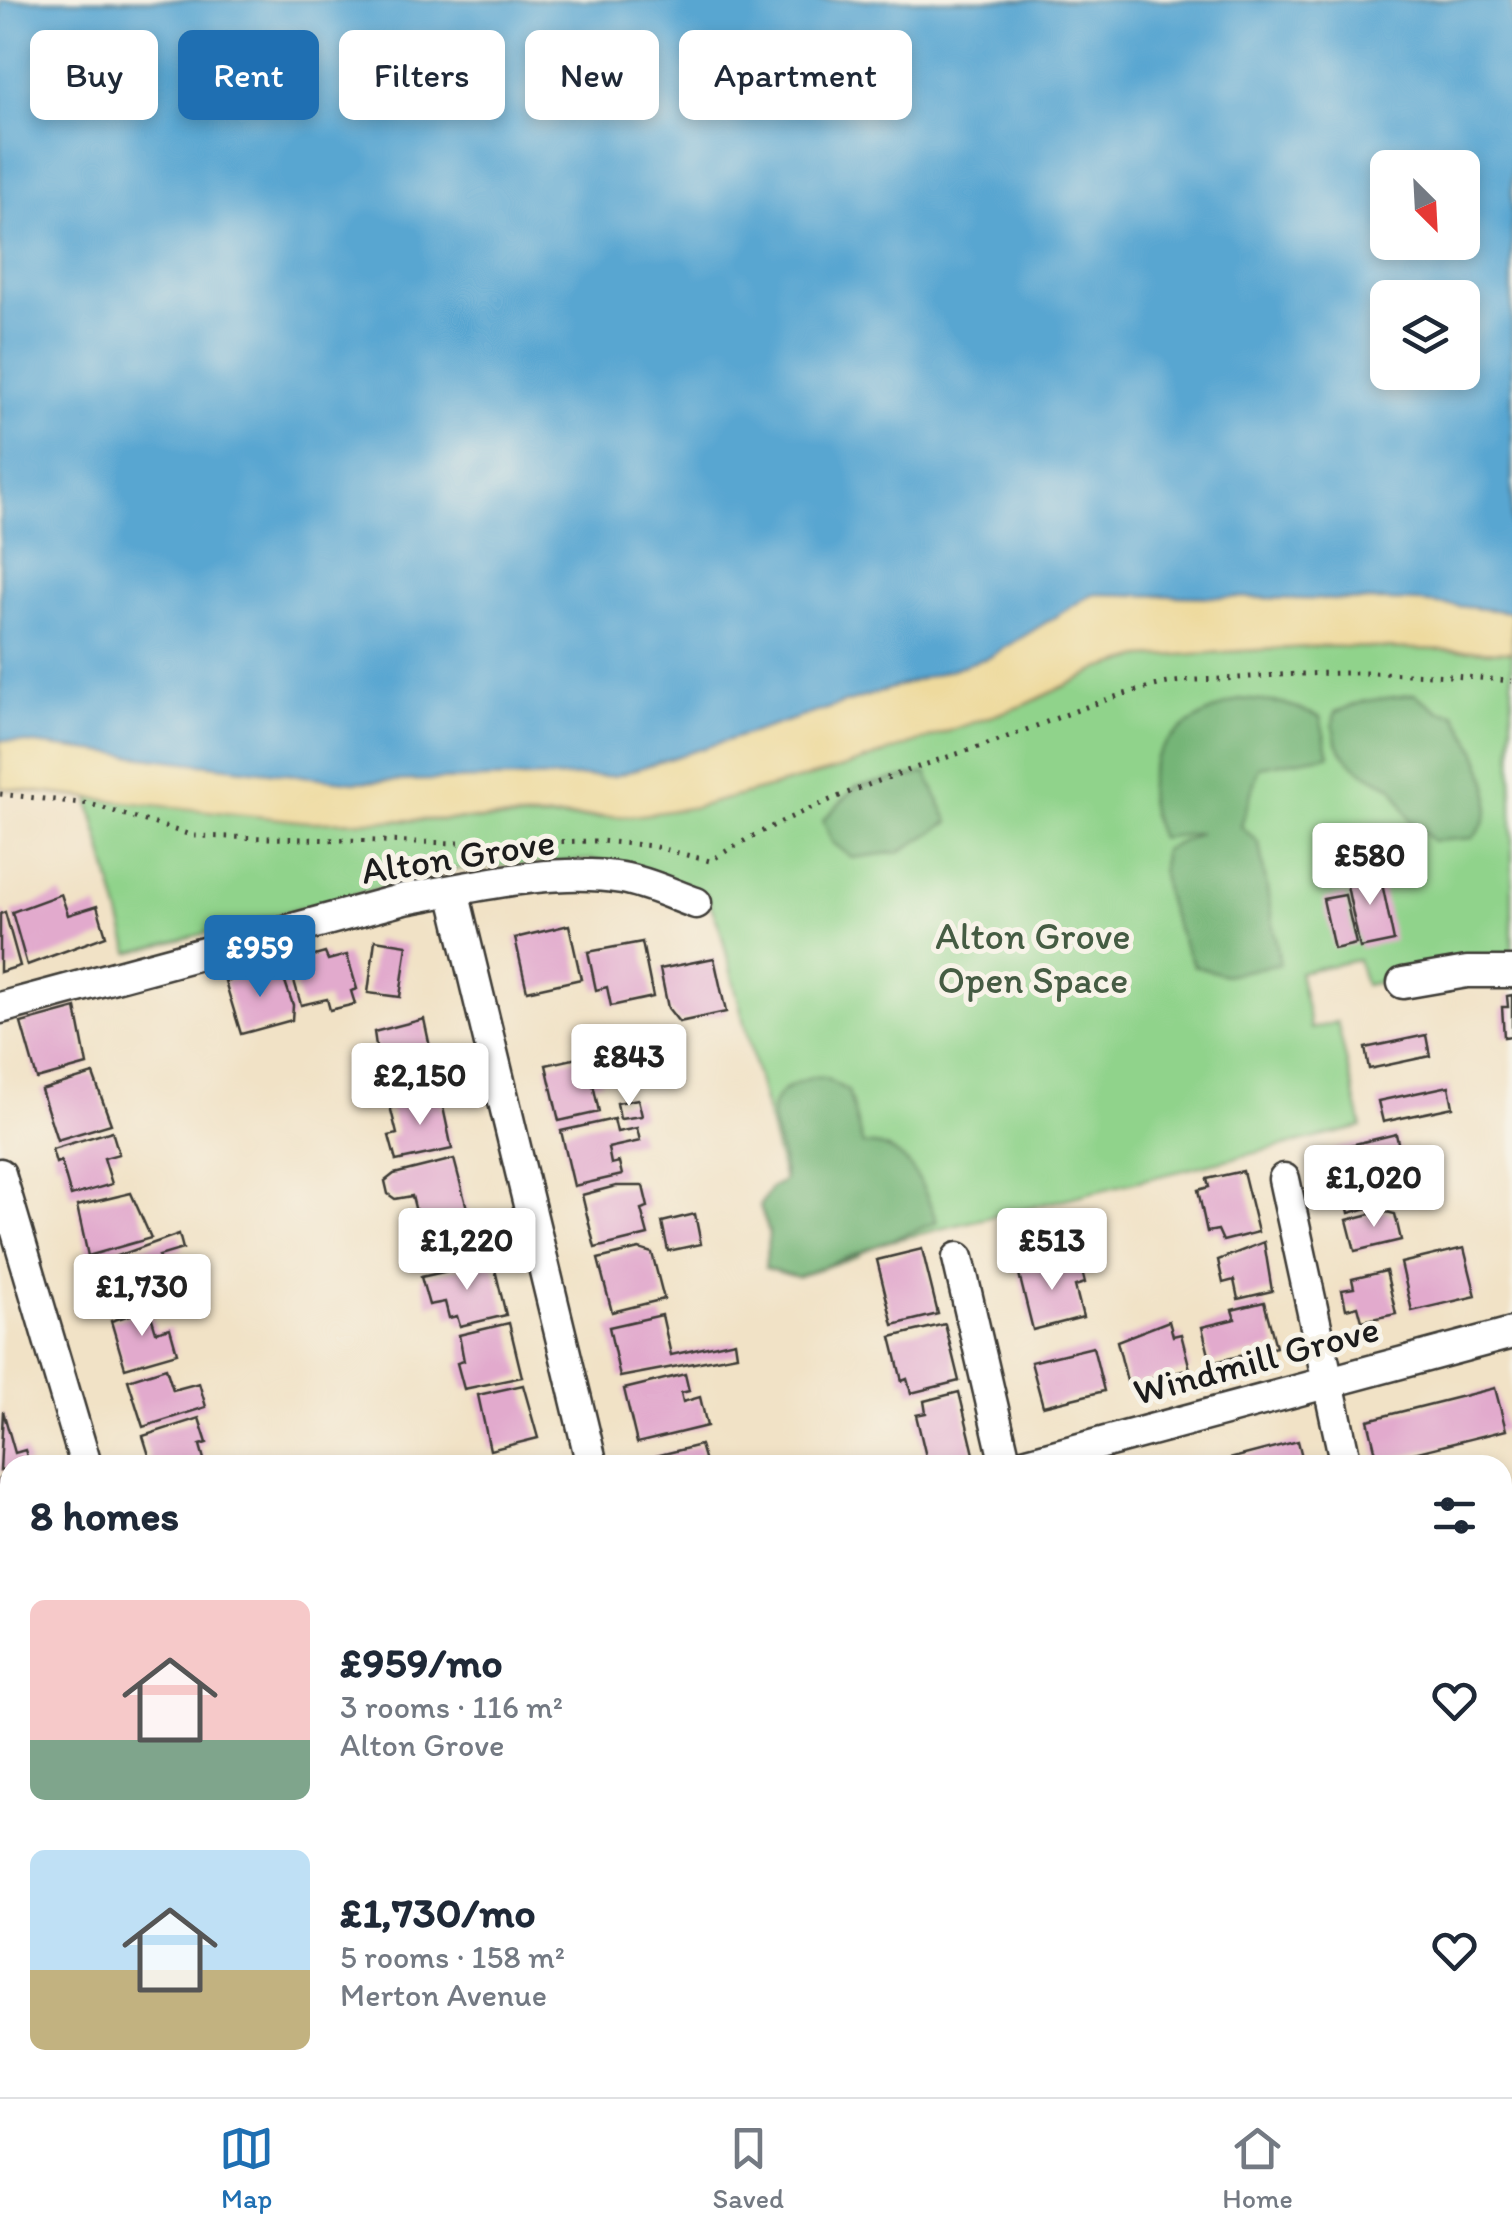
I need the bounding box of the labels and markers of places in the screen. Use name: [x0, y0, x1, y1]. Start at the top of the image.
pin: £580: [1311, 823, 1429, 908]
pin: £959: [201, 915, 319, 1000]
pin: £843: [570, 1024, 688, 1109]
pin: £2,150: [339, 1043, 501, 1128]
pin: £1,020: [1293, 1145, 1455, 1230]
pin: £1,220: [386, 1208, 548, 1293]
pin: £513: [993, 1208, 1111, 1293]
pin: £1,730: [61, 1254, 223, 1339]

